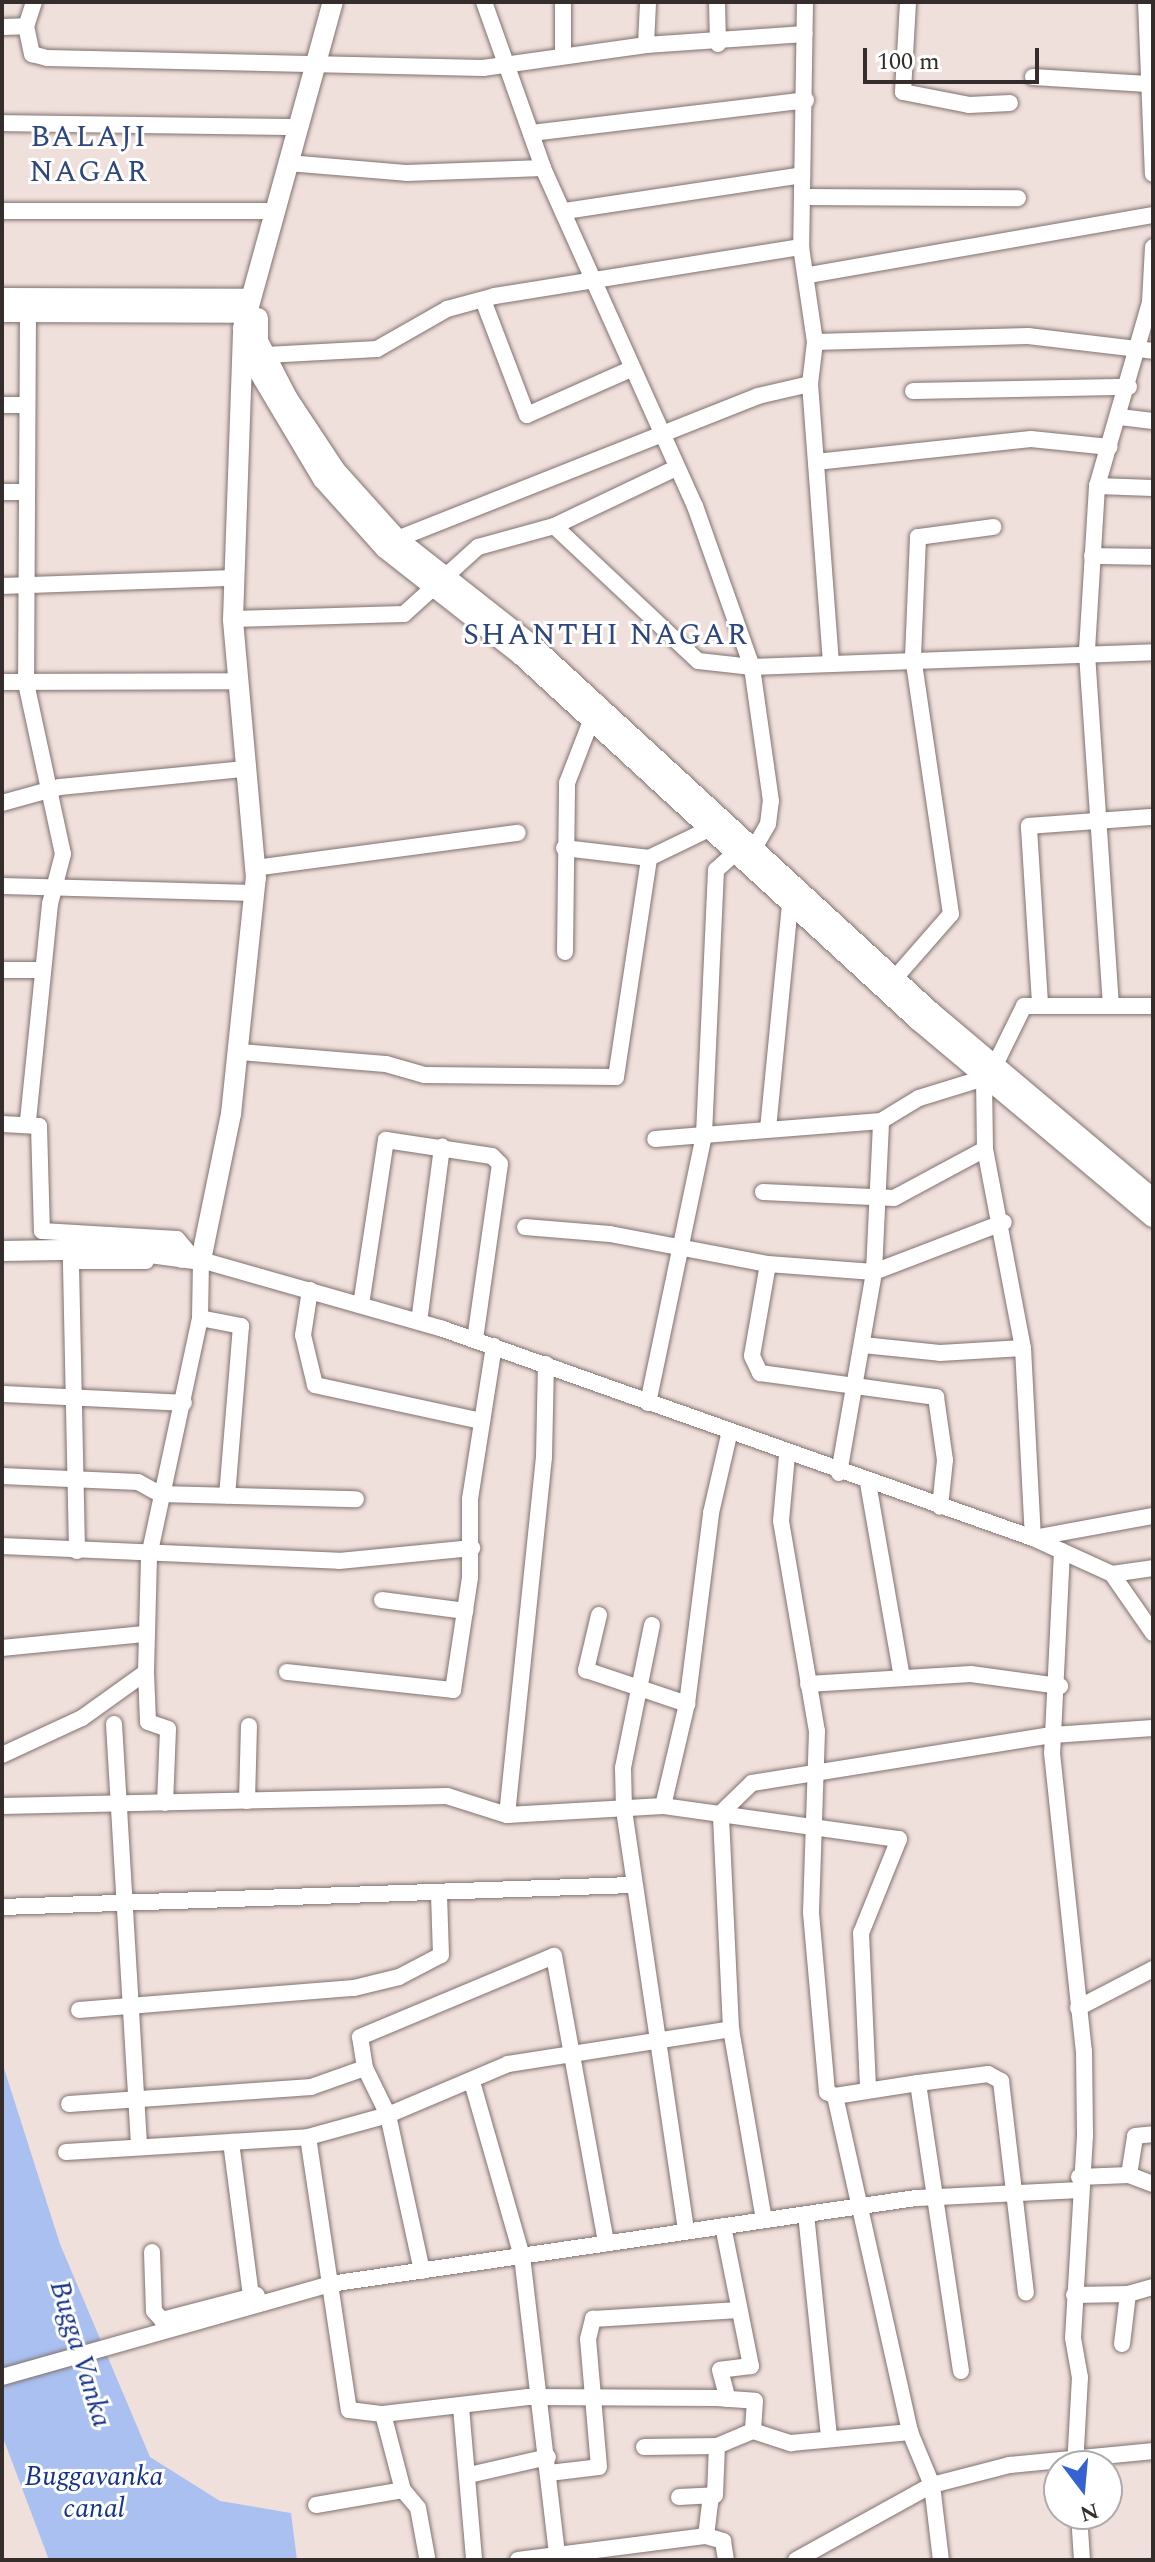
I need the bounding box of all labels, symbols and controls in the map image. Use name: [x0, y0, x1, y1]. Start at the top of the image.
scale bar: [867, 32, 1043, 82]
text: 100 m: [877, 44, 940, 80]
district label: BALAJI NAGAR: [29, 119, 149, 190]
district label: SHANTHI NAGAR: [463, 617, 749, 653]
water label: Bugga Vanka: [42, 2277, 118, 2431]
north arrow: [1043, 2450, 1123, 2530]
water label: Buggavanka canal: [25, 2460, 163, 2526]
text: N: [1076, 2493, 1102, 2530]

